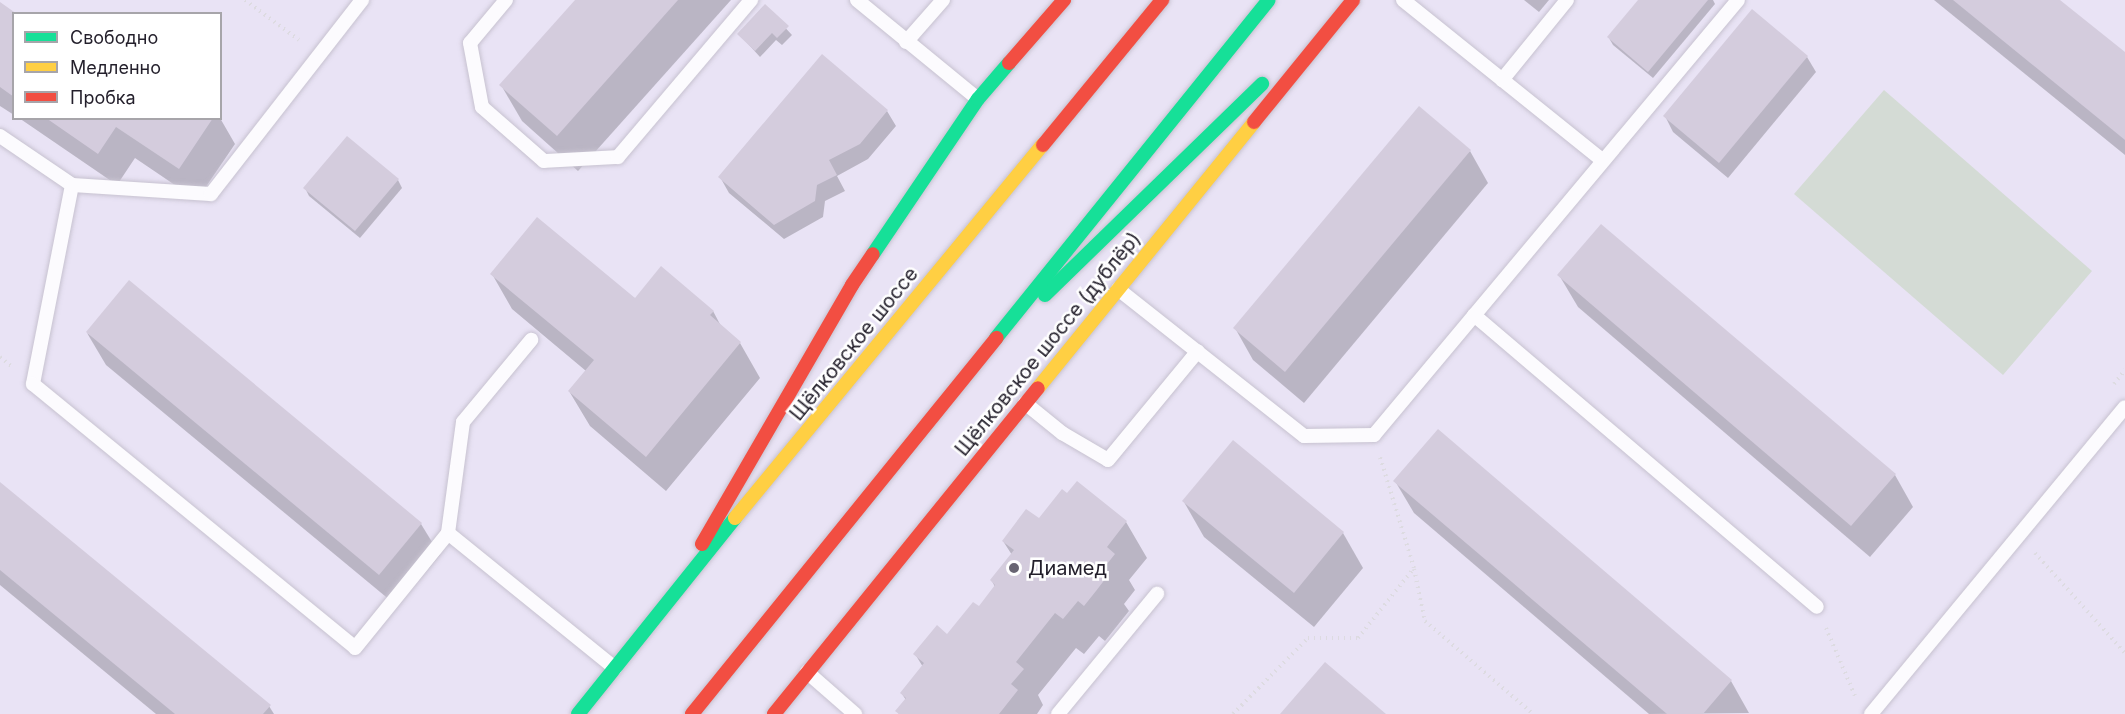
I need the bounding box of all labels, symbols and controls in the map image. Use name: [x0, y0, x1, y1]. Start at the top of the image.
legend: [12, 12, 222, 120]
text: Свободно: [70, 27, 158, 48]
text: Медленно: [70, 57, 161, 78]
text: Пробка: [70, 87, 136, 108]
street label: Щёлковское шоссе (дублёр): [950, 227, 1146, 461]
street label: Щёлковское шоссе: [785, 262, 923, 426]
place label: Диамед: [1028, 556, 1107, 580]
marker: Диамед: [1005, 559, 1023, 577]

